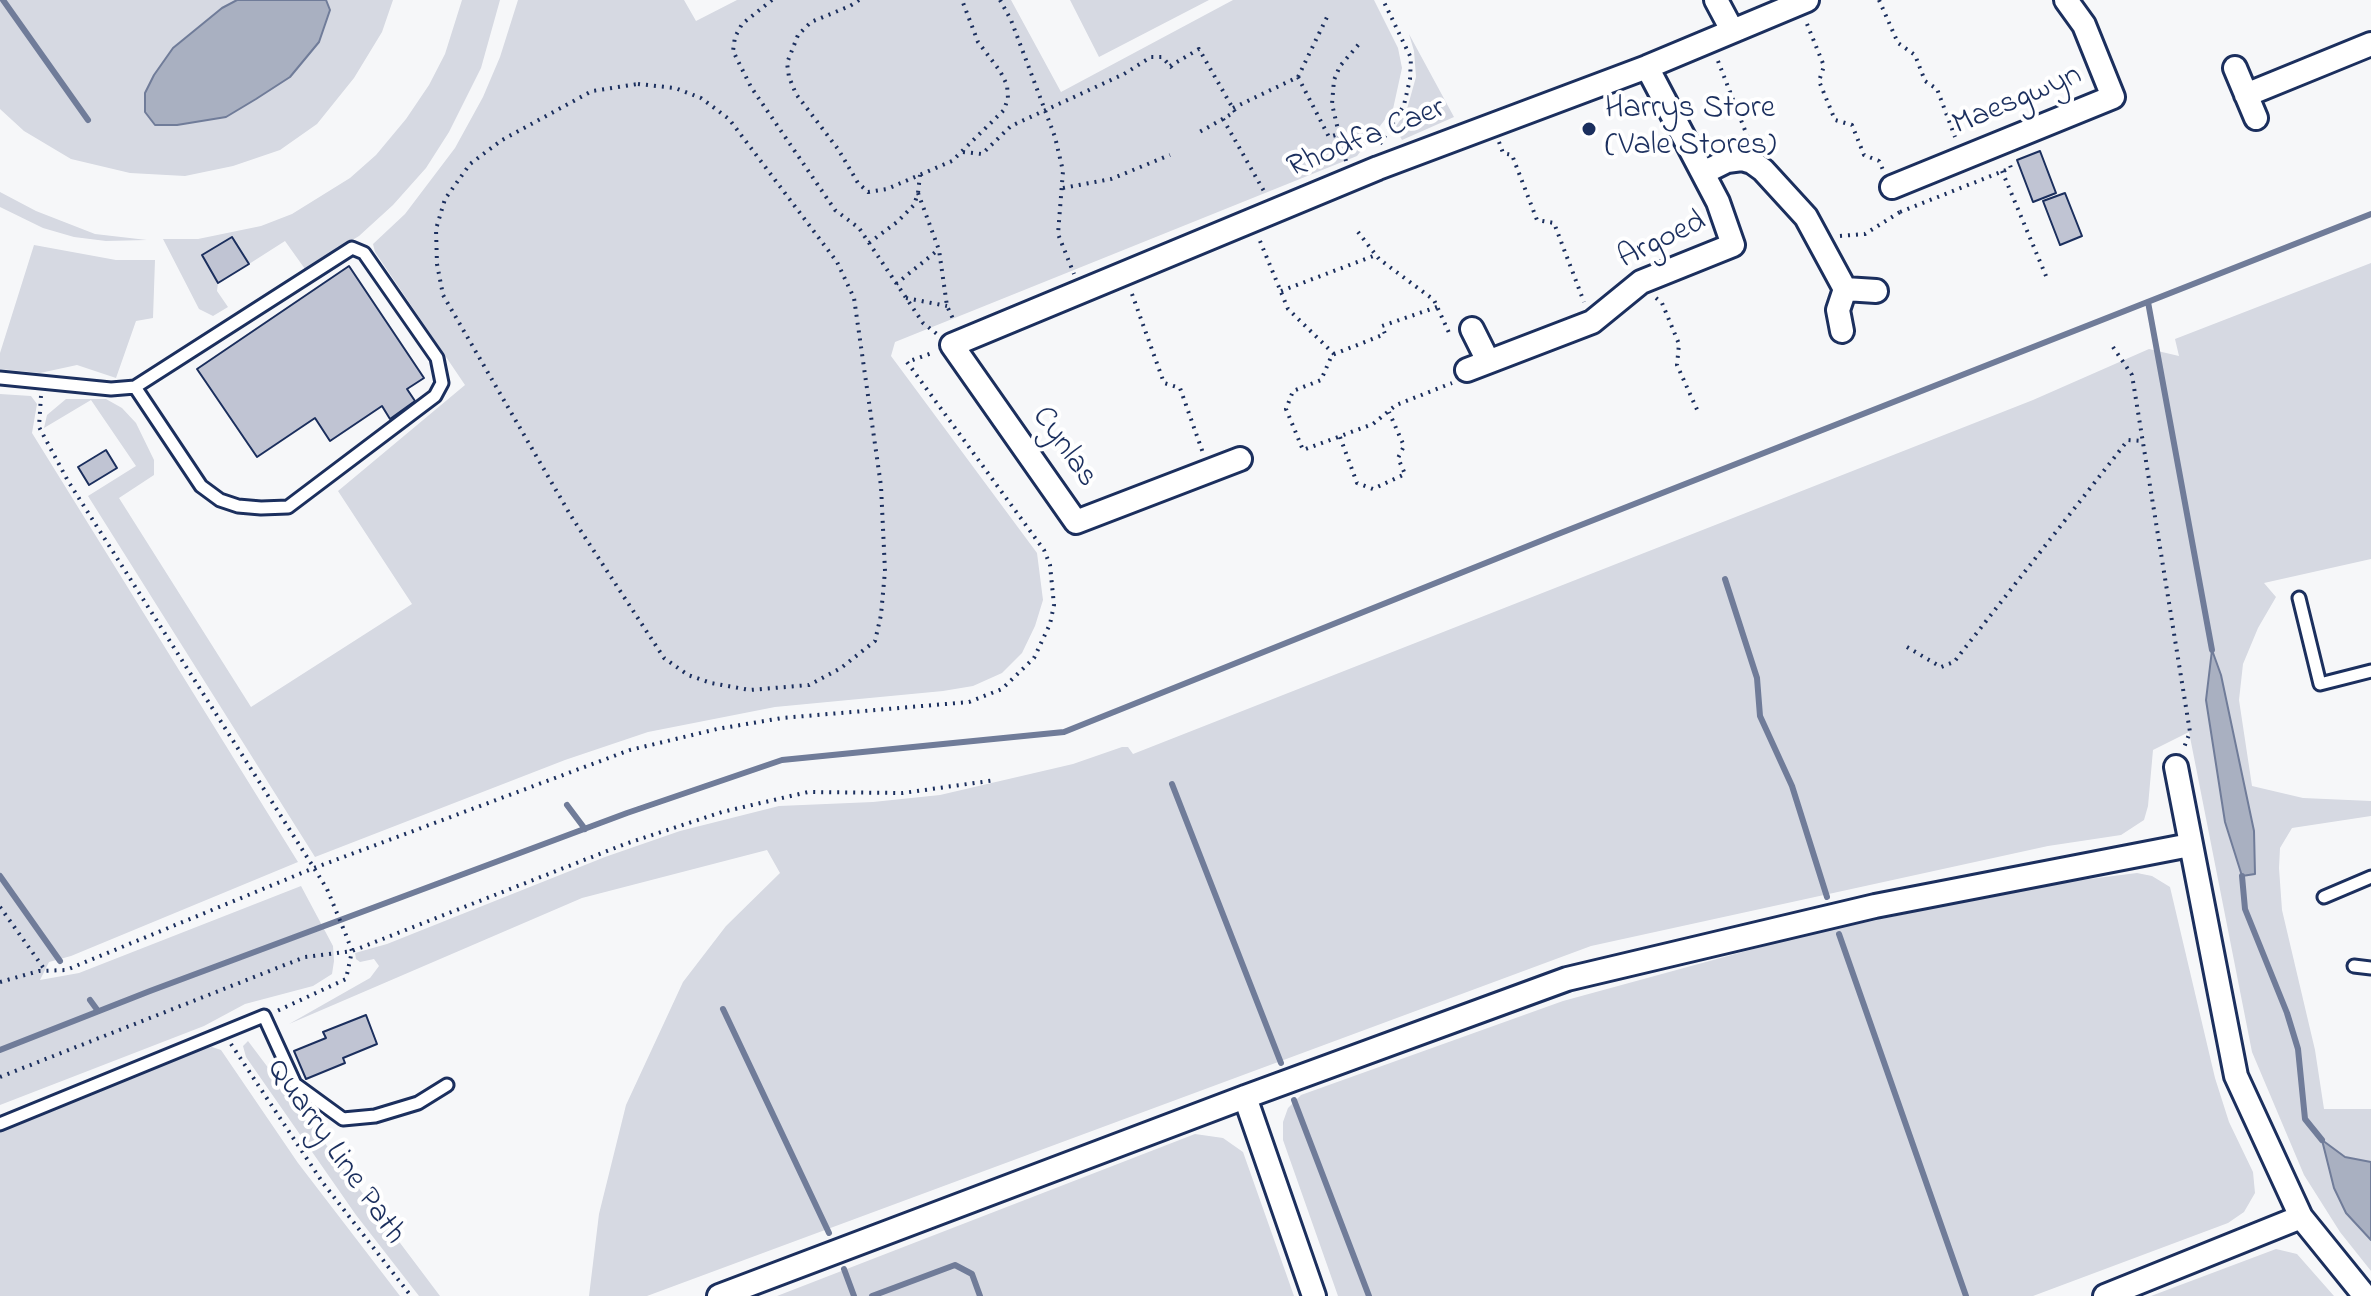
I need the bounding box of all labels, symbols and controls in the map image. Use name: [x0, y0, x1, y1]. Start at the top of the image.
street label: Maesgwyn: [1948, 58, 2088, 146]
street label: Rhodfa Caer: [1283, 91, 1451, 189]
place label: Harrys Store (Vale Stores): [1605, 92, 1776, 167]
marker: Harrys Store (Vale Stores): [1580, 120, 1598, 138]
street label: Argoed: [1613, 204, 1713, 280]
street label: Cynlas: [1021, 400, 1105, 496]
street label: Quarry Line Path: [256, 1053, 412, 1253]

